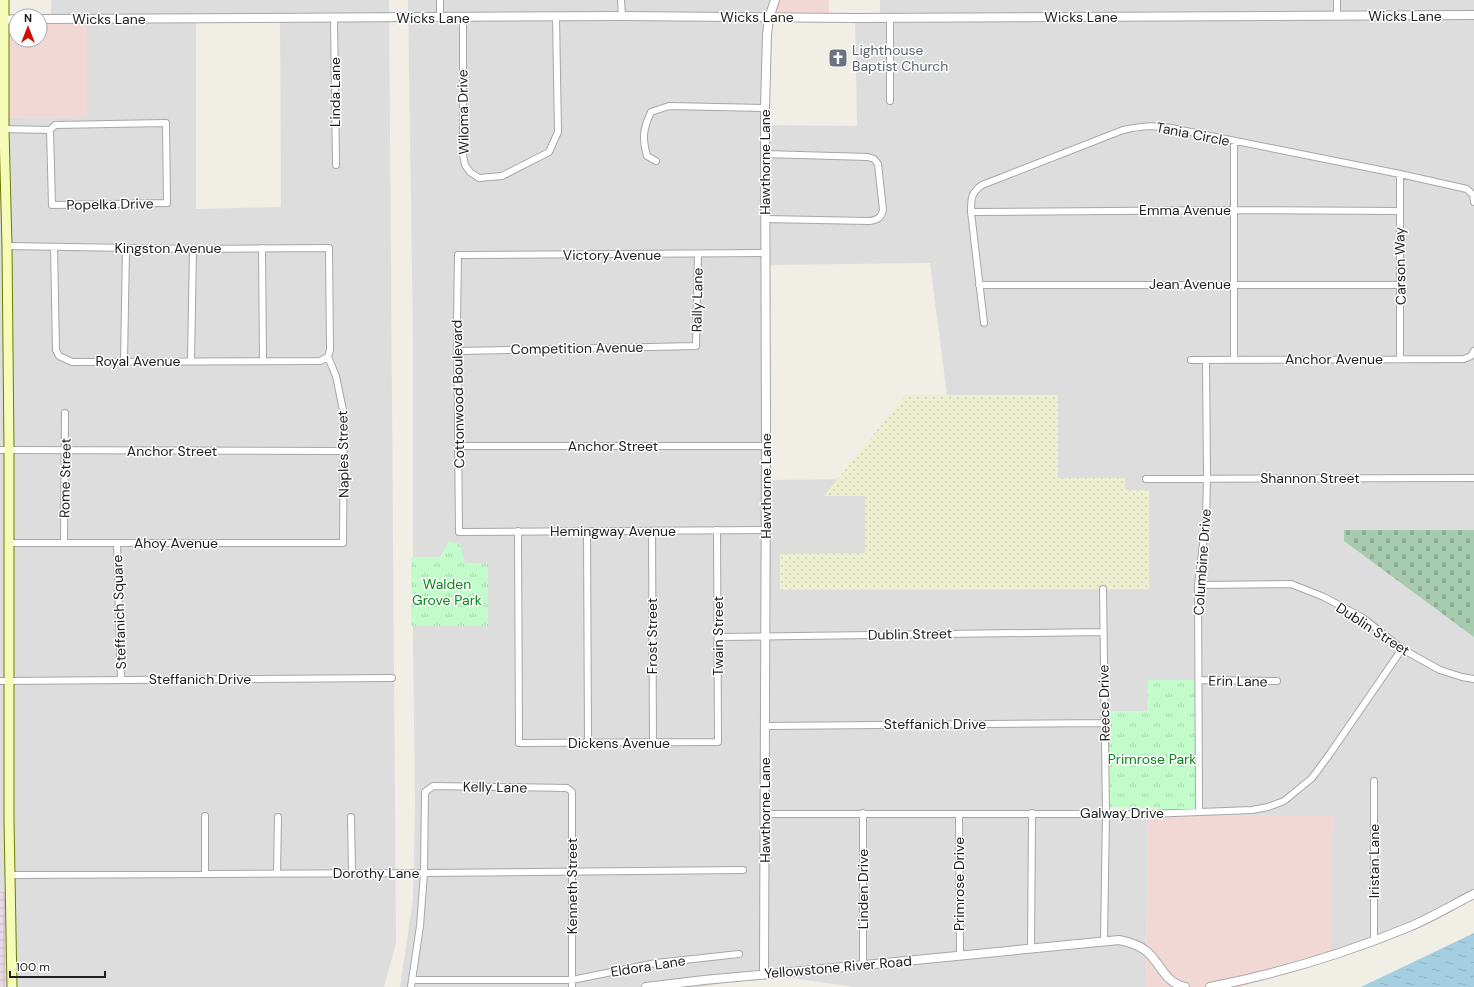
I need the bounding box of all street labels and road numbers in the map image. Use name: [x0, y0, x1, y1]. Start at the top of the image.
street label: Wicks Lane: [1368, 7, 1442, 25]
street label: Wicks Lane: [720, 8, 794, 26]
street label: Wicks Lane: [1044, 8, 1118, 26]
street label: Wicks Lane: [396, 9, 470, 27]
street label: Wicks Lane: [72, 10, 146, 28]
street label: Linda Lane: [326, 57, 344, 127]
street label: Wiloma Drive: [453, 69, 473, 155]
street label: Hawthorne Lane: [756, 109, 774, 215]
street label: Tania Circle: [1155, 118, 1231, 150]
street label: Popelka Drive: [66, 194, 154, 214]
street label: Emma Avenue: [1139, 201, 1231, 219]
street label: Carson Way: [1390, 227, 1410, 305]
street label: Kingston Avenue: [114, 239, 222, 257]
street label: Victory Avenue: [563, 246, 661, 264]
street label: Rally Lane: [687, 268, 707, 332]
street label: Jean Avenue: [1149, 275, 1231, 293]
street label: Cottonwood Boulevard: [448, 320, 468, 468]
street label: Competition Avenue: [511, 338, 644, 358]
street label: Anchor Avenue: [1285, 350, 1383, 368]
street label: Royal Avenue: [95, 352, 181, 370]
street label: Naples Street: [333, 410, 353, 498]
street label: Hawthorne Lane: [757, 433, 775, 539]
street label: Anchor Street: [568, 437, 658, 455]
street label: Rome Street: [55, 438, 75, 518]
street label: Anchor Street: [127, 442, 217, 460]
street label: Shannon Street: [1260, 469, 1360, 487]
street label: Columbine Drive: [1189, 508, 1215, 616]
street label: Hemingway Avenue: [550, 522, 676, 540]
street label: Ahoy Avenue: [134, 534, 218, 552]
street label: Steffanich Square: [108, 554, 130, 670]
street label: Twain Street: [709, 596, 727, 676]
street label: Frost Street: [643, 598, 661, 674]
street label: Dublin Street: [1333, 598, 1413, 660]
street label: Dublin Street: [868, 624, 952, 644]
street label: Reece Drive: [1094, 664, 1114, 741]
street label: Steffanich Drive: [149, 670, 251, 688]
street label: Erin Lane: [1208, 671, 1268, 691]
street label: Steffanich Drive: [884, 715, 986, 733]
street label: Dickens Avenue: [568, 734, 670, 752]
street label: Hawthorne Lane: [756, 757, 774, 863]
street label: Kelly Lane: [463, 777, 527, 797]
street label: Galway Drive: [1080, 804, 1164, 822]
street label: Iristan Lane: [1365, 824, 1383, 898]
street label: Primrose Drive: [950, 837, 968, 931]
street label: Kenneth Street: [563, 838, 581, 934]
street label: Linden Drive: [854, 849, 872, 929]
street label: Dorothy Lane: [333, 864, 419, 882]
street label: Eldora Lane: [609, 951, 687, 981]
street label: Yellowstone River Road: [763, 952, 913, 982]

